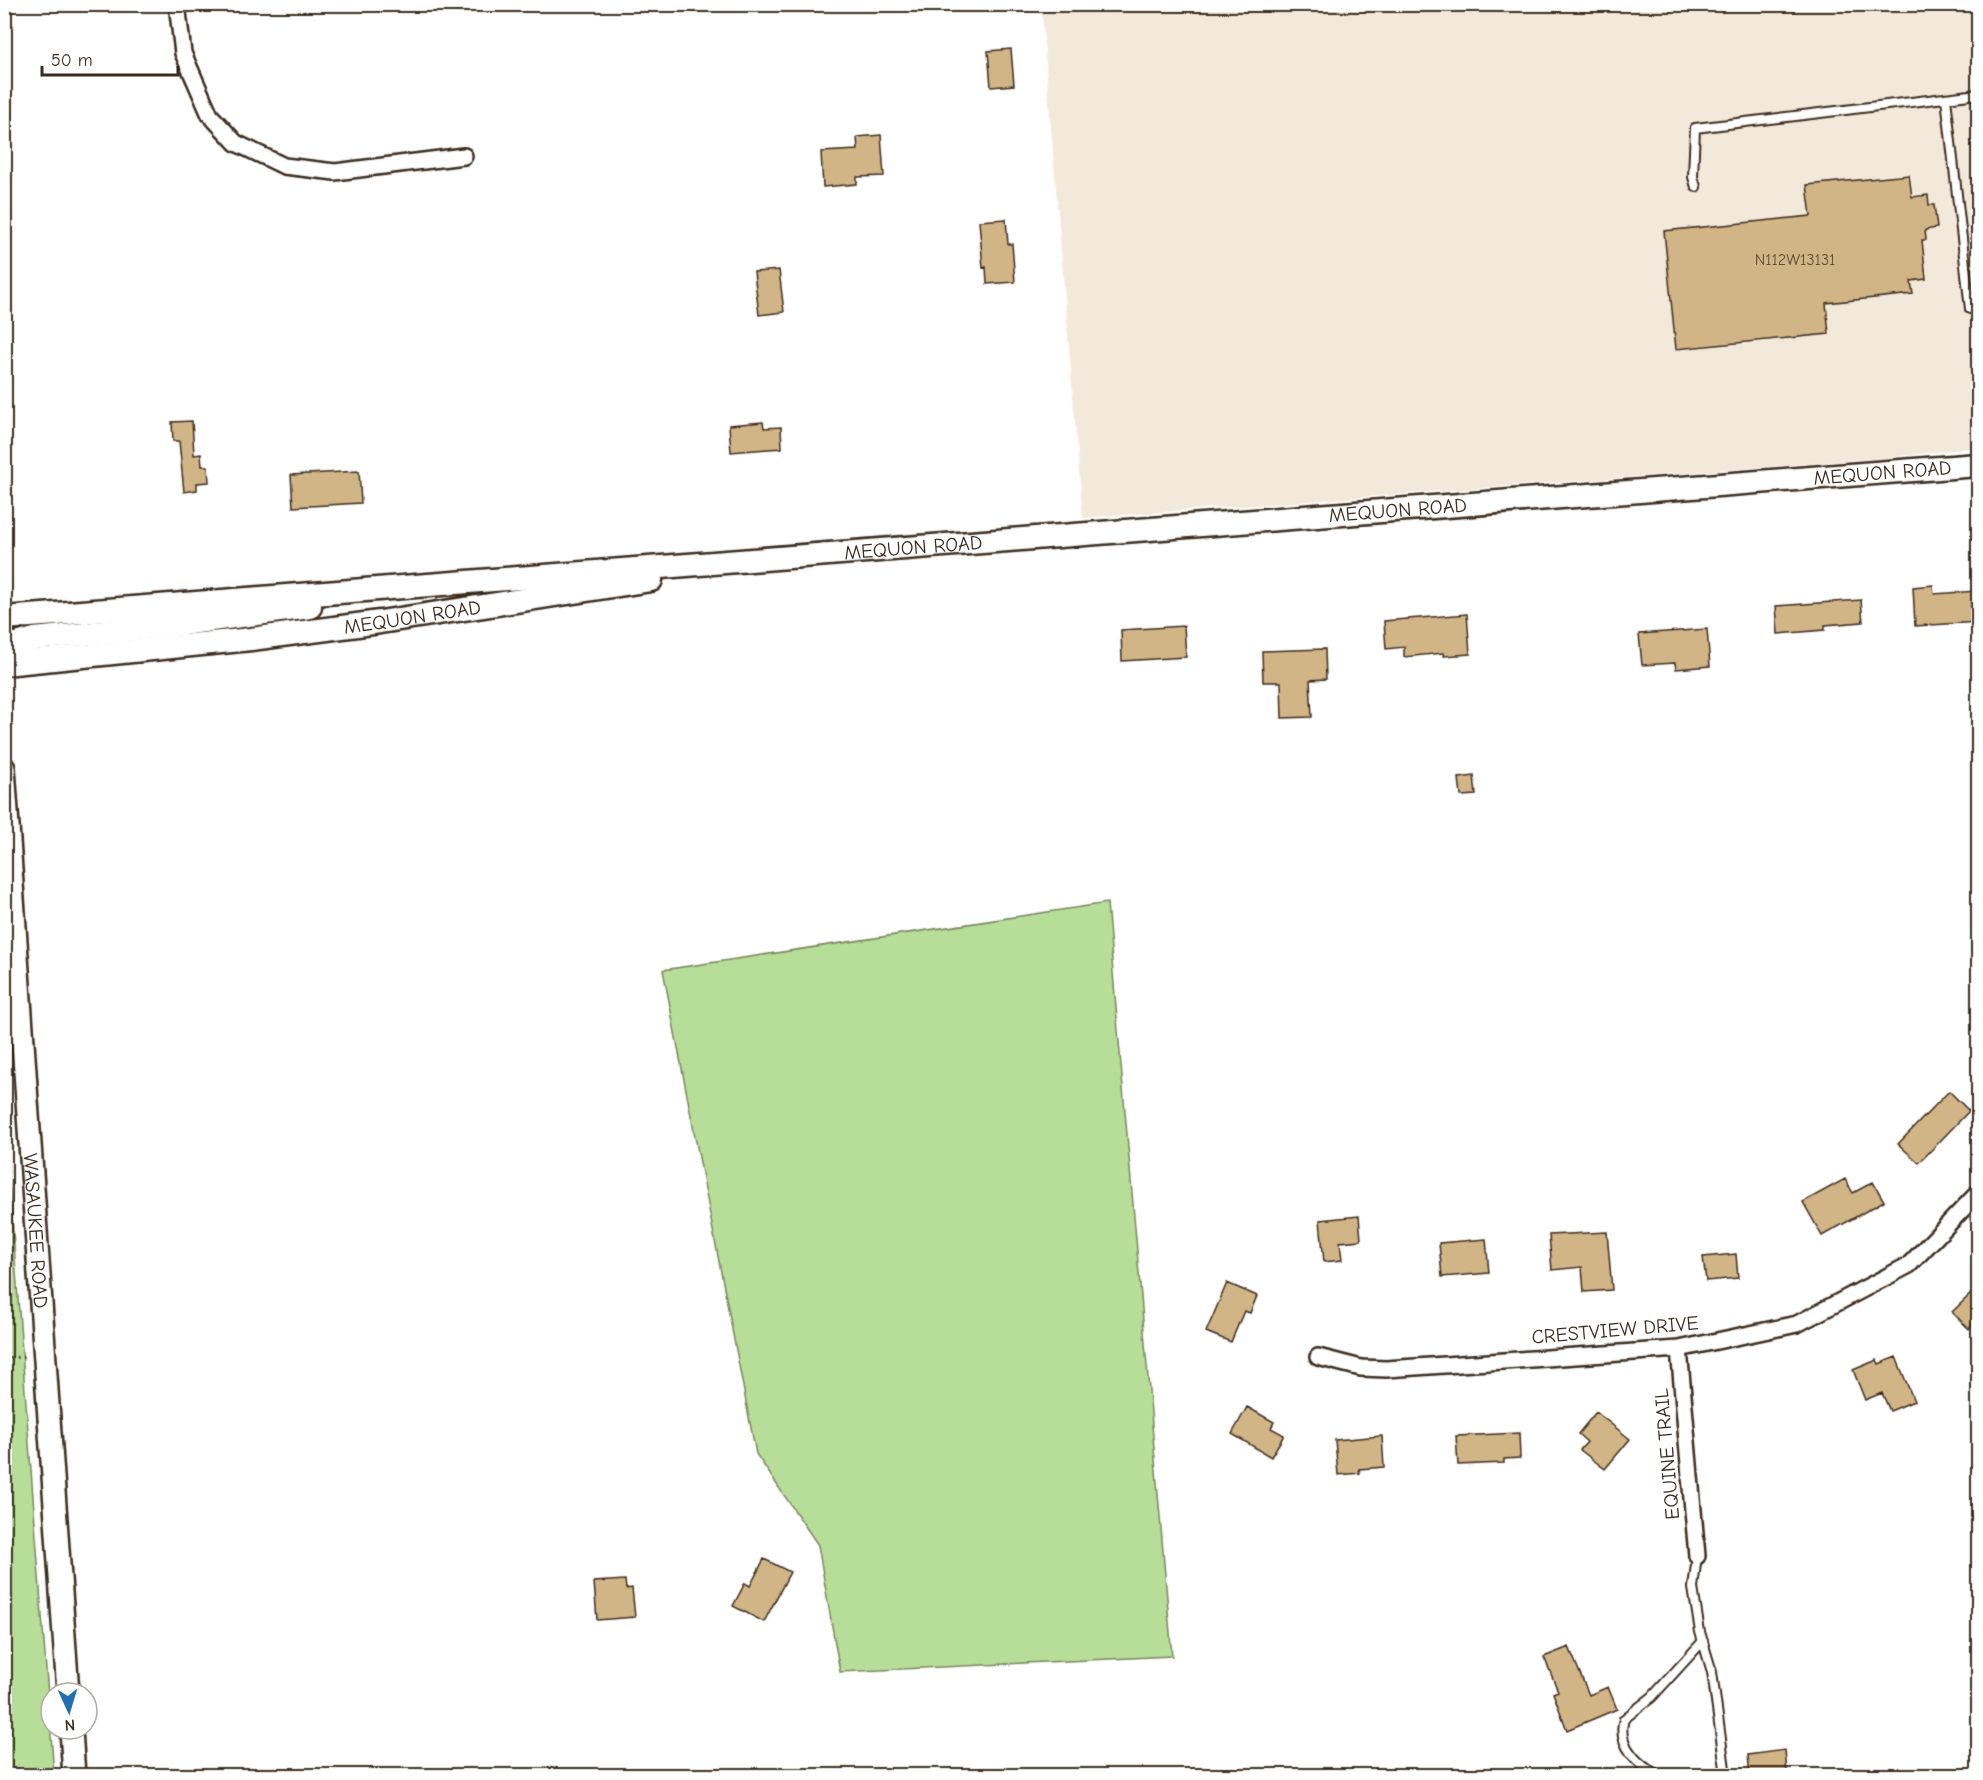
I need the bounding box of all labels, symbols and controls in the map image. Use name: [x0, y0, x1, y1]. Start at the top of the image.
scale bar: [42, 39, 178, 77]
text: 50 m: [51, 50, 93, 71]
house number: N112W13131: [1755, 251, 1835, 269]
street label: MEQUON ROAD: [1813, 456, 1952, 489]
street label: MEQUON ROAD: [1328, 493, 1468, 527]
street label: MEQUON ROAD: [843, 530, 983, 564]
street label: MEQUON ROAD: [342, 595, 482, 638]
street label: WASAUKEE ROAD: [19, 1153, 53, 1309]
street label: CRESTVIEW DRIVE: [1531, 1311, 1699, 1349]
street label: EQUINE TRAIL: [1650, 1388, 1684, 1520]
north arrow: [39, 1681, 99, 1741]
text: N: [64, 1716, 76, 1734]

